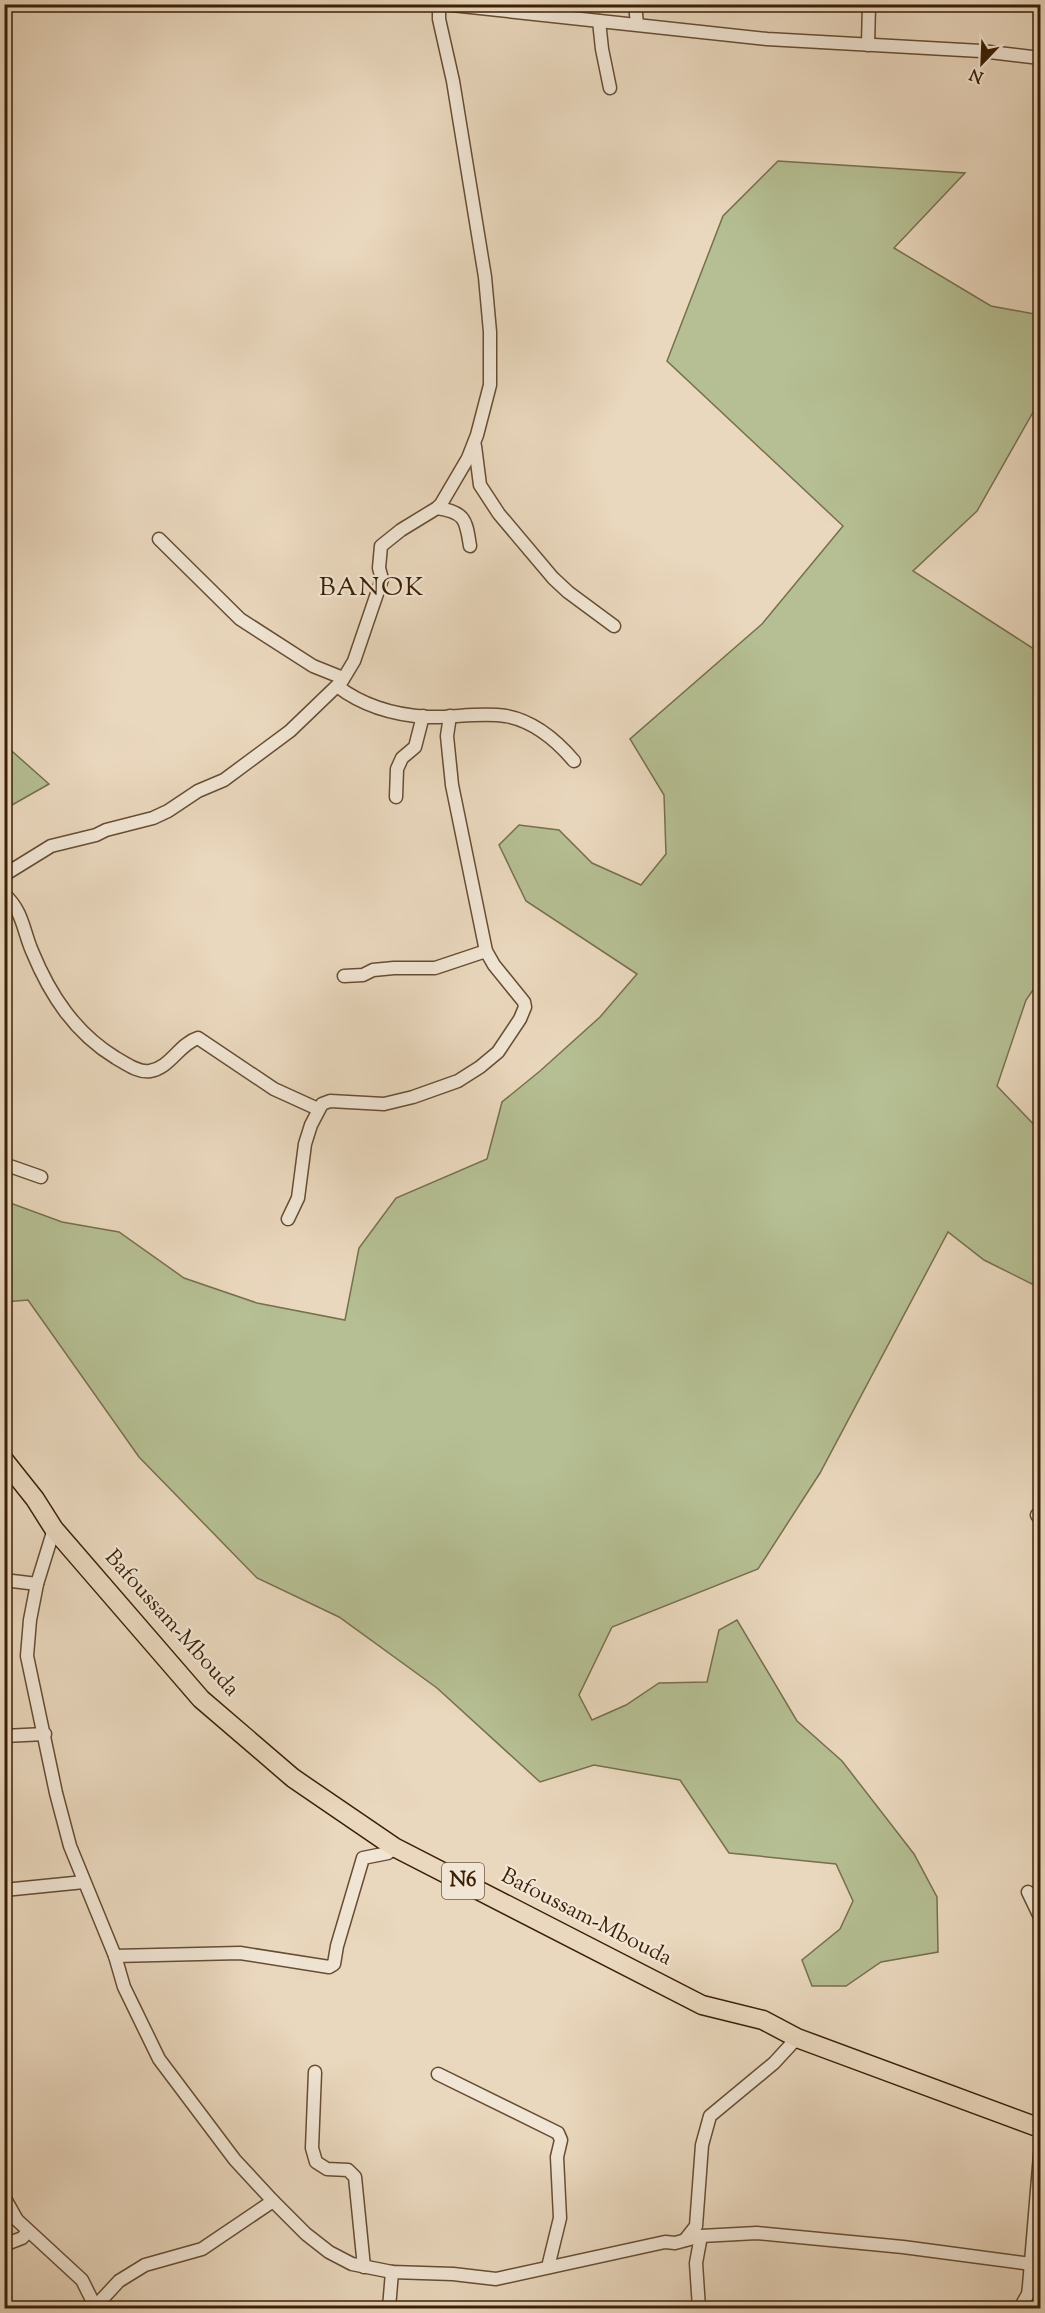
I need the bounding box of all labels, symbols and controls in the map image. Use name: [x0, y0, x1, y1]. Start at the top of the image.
north arrow: [952, 33, 1012, 93]
text: N: [967, 61, 987, 88]
district label: BANOK: [319, 570, 425, 607]
street label: Bafoussam-Mbouda: [96, 1543, 246, 1705]
street label: Bafoussam-Mbouda: [495, 1861, 677, 1975]
road number: N6: [442, 1863, 484, 1899]

